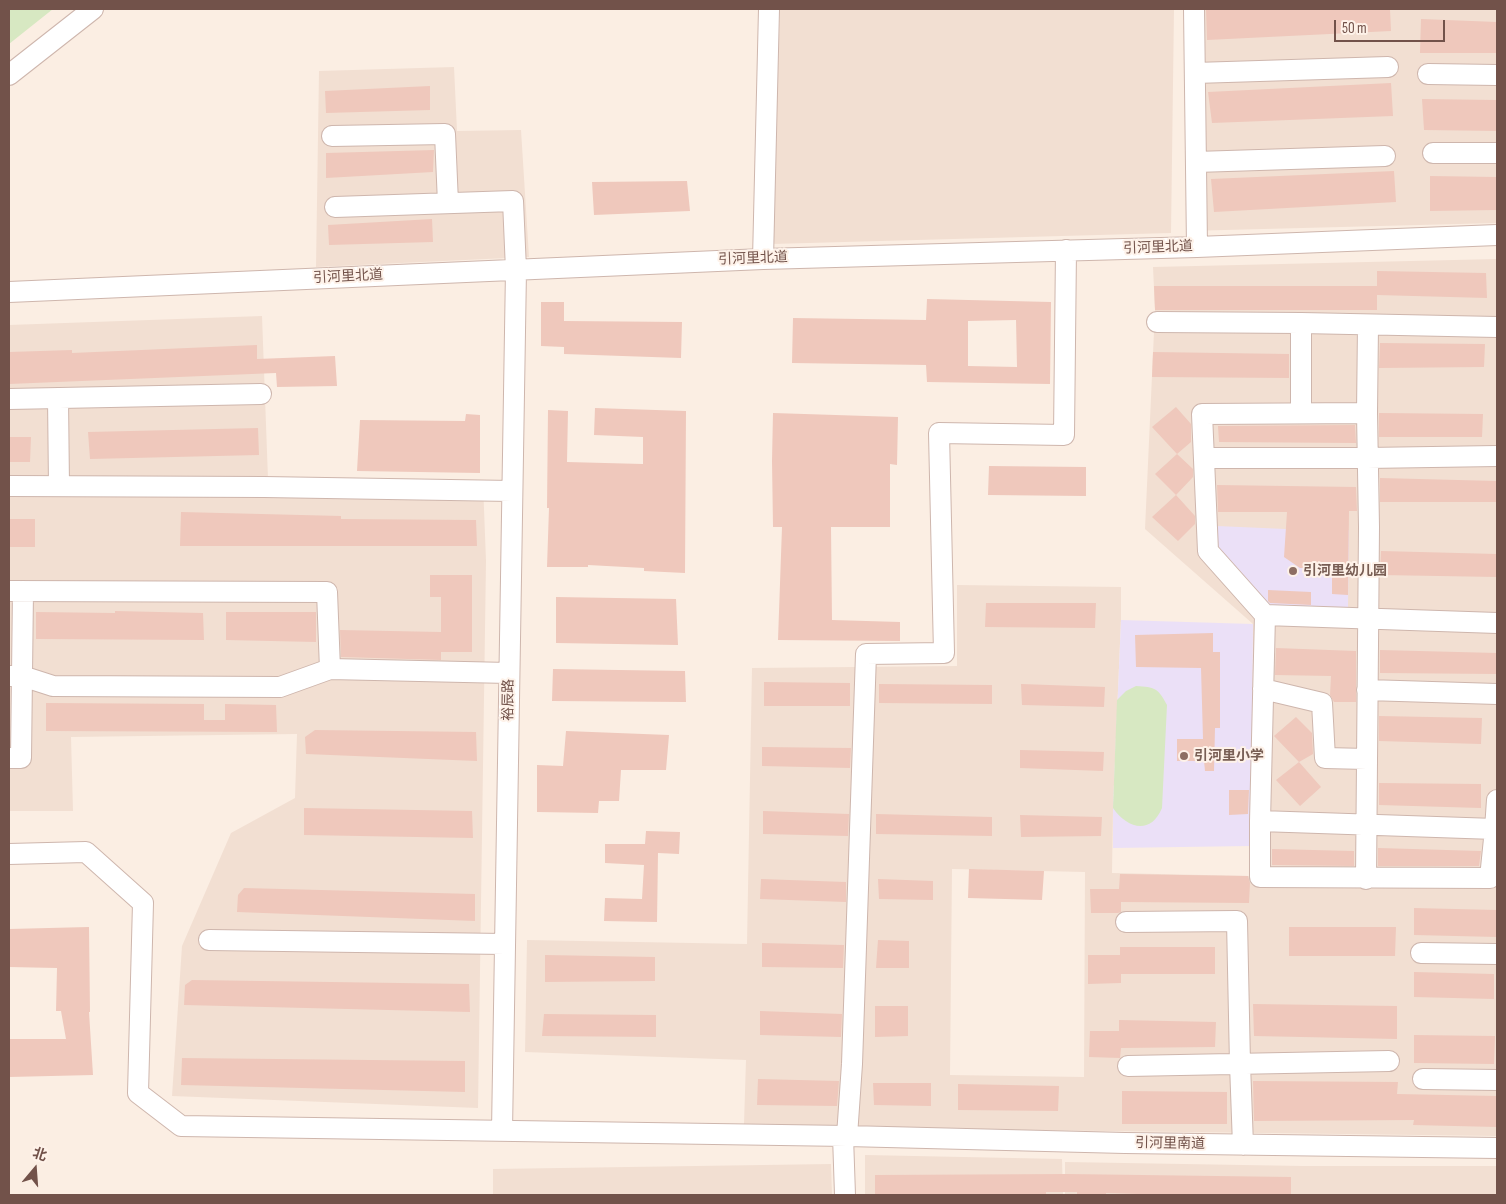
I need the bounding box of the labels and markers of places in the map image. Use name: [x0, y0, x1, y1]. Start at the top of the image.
place label: 引河里幼儿园: [1303, 563, 1387, 579]
marker: 引河里幼儿园: [1287, 565, 1299, 577]
place label: 引河里小学: [1194, 748, 1264, 764]
marker: 引河里小学: [1178, 750, 1190, 762]

